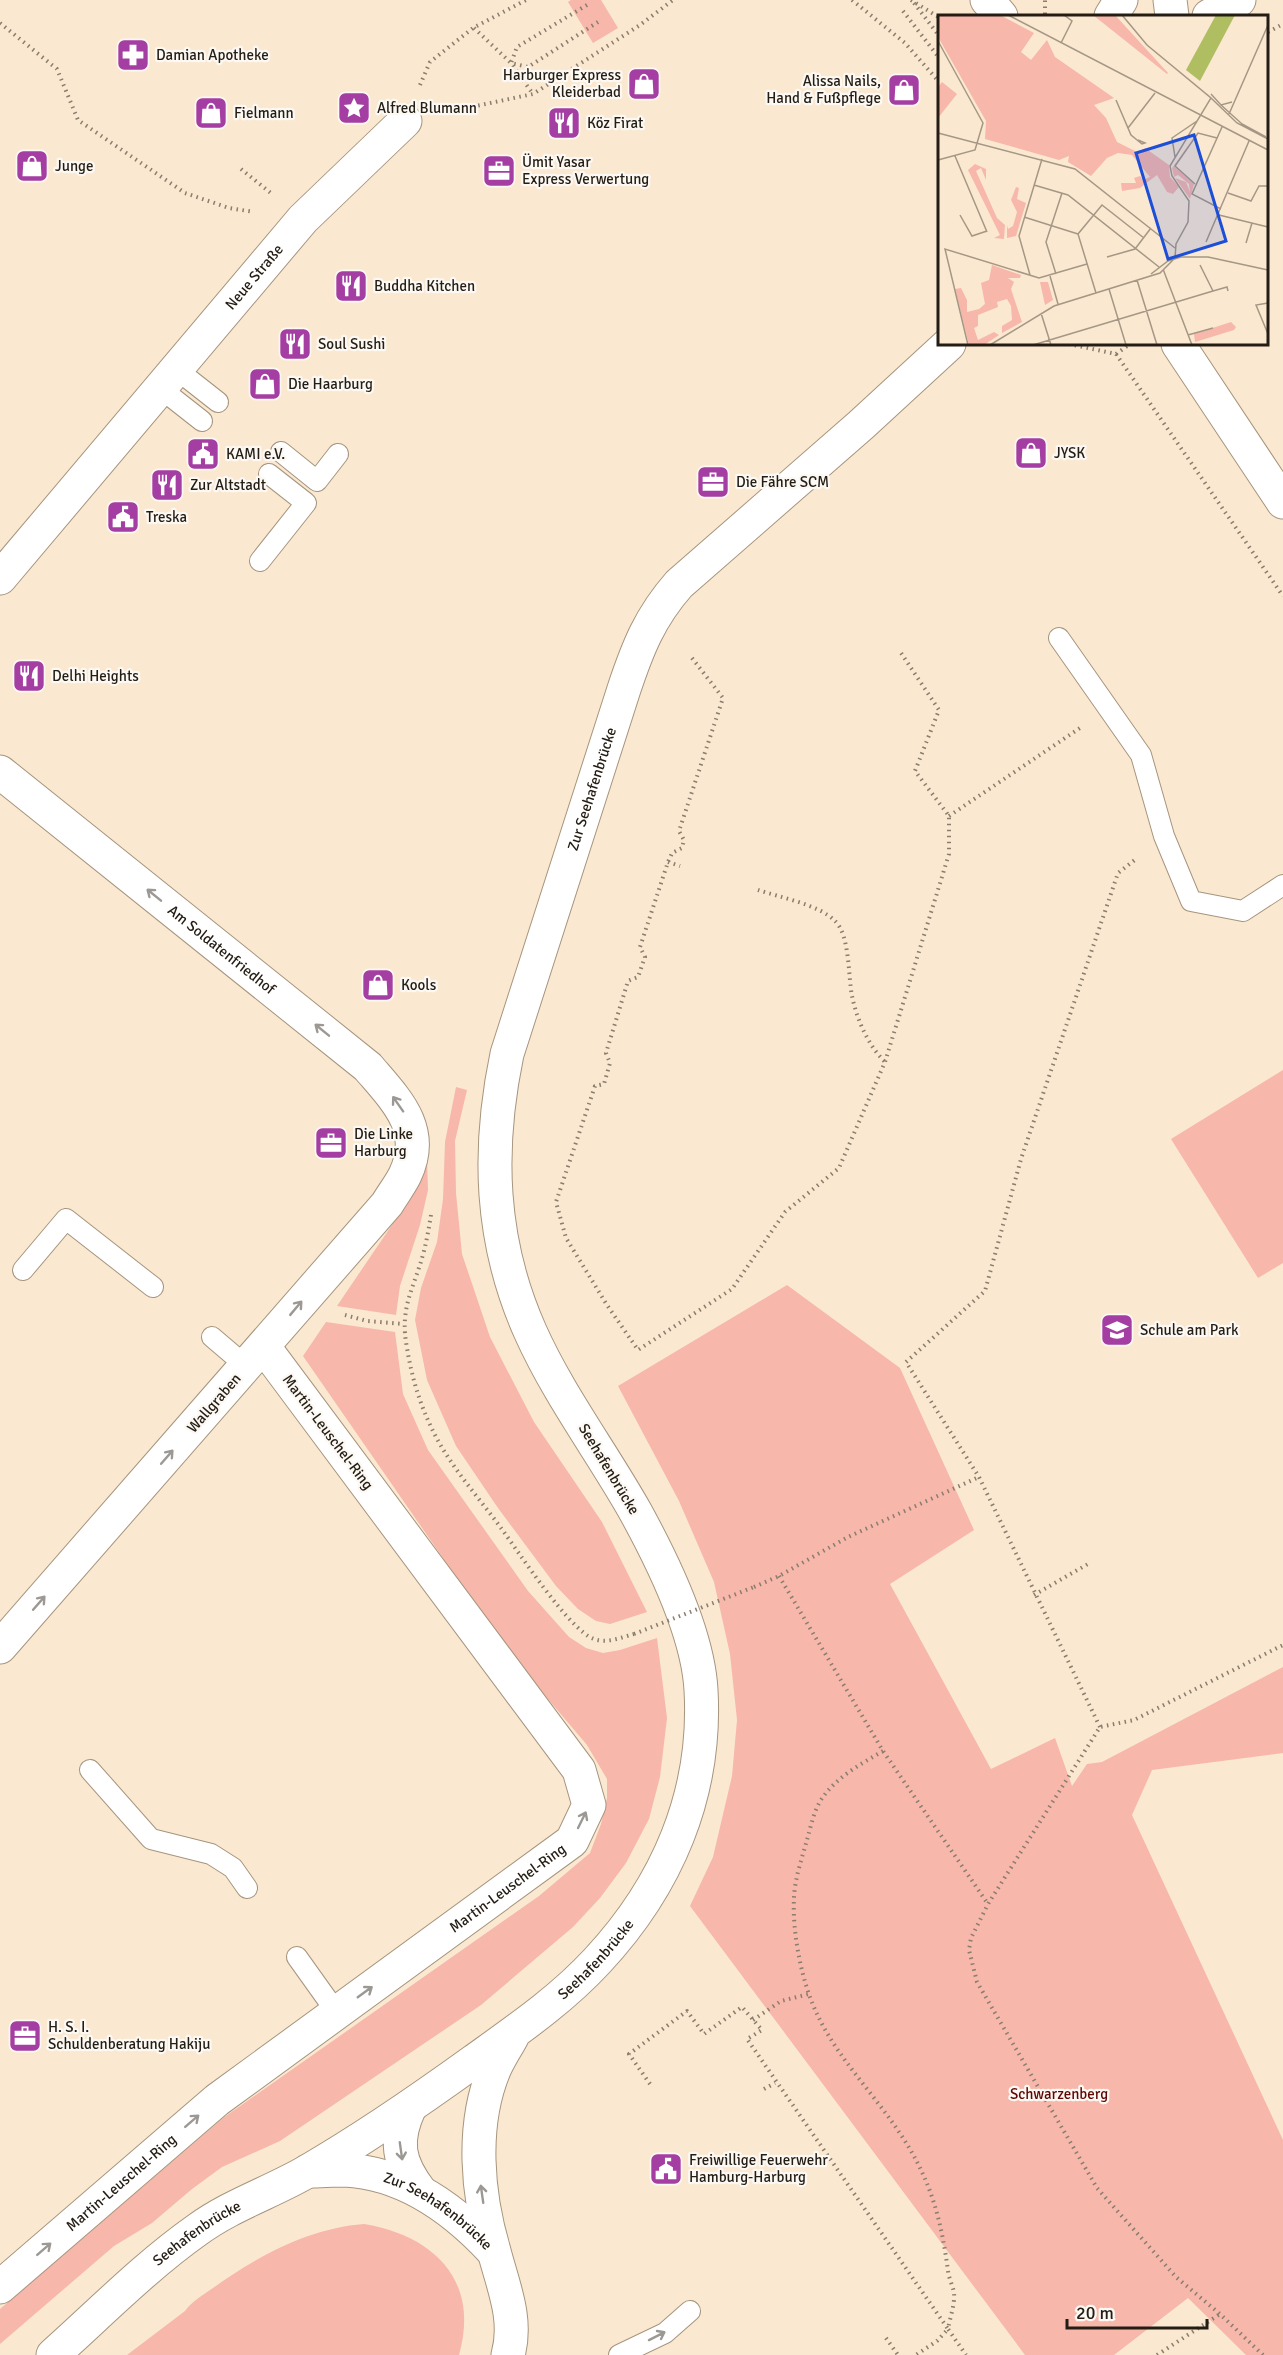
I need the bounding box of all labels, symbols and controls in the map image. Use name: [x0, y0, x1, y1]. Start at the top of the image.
inset map: [938, 15, 1268, 345]
pharmacy icon: Damian Apotheke: [115, 37, 151, 73]
place label: Damian Apotheke: [156, 46, 269, 64]
place label: Harburger Express Kleiderbad: [503, 66, 621, 101]
shop icon: Harburger Express Kleiderbad: [626, 66, 662, 102]
place label: Alissa Nails, Hand & Fußpflege: [766, 72, 881, 107]
shop icon: Alissa Nails, Hand & Fußpflege: [886, 72, 922, 108]
place icon: Alfred Blumann: [336, 90, 372, 126]
shop icon: Fielmann: [193, 95, 229, 131]
place label: Alfred Blumann: [377, 99, 477, 117]
place label: Fielmann: [234, 104, 294, 122]
restaurant icon: Köz Firat: [546, 105, 582, 141]
place label: Köz Firat: [587, 114, 643, 132]
shop icon: Junge: [14, 148, 50, 184]
office icon: Ümit Yasar Express Verwertung: [481, 153, 517, 189]
place label: Ümit Yasar Express Verwertung: [522, 153, 649, 188]
place label: Junge: [55, 157, 94, 175]
street label: Neue Straße: [221, 240, 287, 313]
restaurant icon: Buddha Kitchen: [333, 268, 369, 304]
place label: Buddha Kitchen: [374, 277, 475, 295]
restaurant icon: Soul Sushi: [277, 326, 313, 362]
place label: Soul Sushi: [318, 335, 385, 353]
shop icon: Die Haarburg: [247, 366, 283, 402]
place label: Die Haarburg: [288, 375, 373, 393]
shop icon: JYSK: [1013, 435, 1049, 471]
public building icon: KAMI e.V.: [185, 436, 221, 472]
place label: JYSK: [1054, 444, 1085, 462]
place label: KAMI e.V.: [226, 445, 285, 463]
office icon: Die Fähre SCM: [695, 464, 731, 500]
restaurant icon: Zur Altstadt: [149, 467, 185, 503]
place label: Die Fähre SCM: [736, 473, 829, 491]
place label: Zur Altstadt: [190, 476, 266, 494]
public building icon: Treska: [105, 499, 141, 535]
place label: Treska: [146, 508, 187, 526]
restaurant icon: Delhi Heights: [11, 658, 47, 694]
place label: Delhi Heights: [52, 667, 139, 685]
street label: Zur Seehafenbrücke: [564, 725, 620, 853]
one-way arrow: [147, 888, 162, 902]
street label: Am Soldatenfriedhof: [164, 901, 280, 999]
shop icon: Kools: [360, 967, 396, 1003]
place label: Kools: [401, 976, 437, 994]
one-way arrow: [314, 1024, 330, 1037]
one-way arrow: [392, 1096, 404, 1113]
office icon: Die Linke Harburg: [313, 1125, 349, 1161]
place label: Die Linke Harburg: [354, 1125, 413, 1160]
one-way arrow: [289, 1301, 303, 1316]
school or university icon: Schule am Park: [1099, 1312, 1135, 1348]
place label: Schule am Park: [1140, 1321, 1239, 1339]
street label: Wallgraben: [183, 1370, 245, 1436]
street label: Martin-Leuschel-Ring: [279, 1371, 377, 1493]
street label: Seehafenbrücke: [575, 1420, 643, 1518]
one-way arrow: [160, 1449, 174, 1464]
one-way arrow: [32, 1595, 45, 1611]
one-way arrow: [576, 1812, 588, 1830]
street label: Martin-Leuschel-Ring: [446, 1840, 569, 1937]
street label: Seehafenbrücke: [554, 1916, 637, 2003]
one-way arrow: [356, 1986, 372, 1998]
office icon: H. S. I. Schuldenberatung Hakiju: [7, 2018, 43, 2054]
place label: H. S. I. Schuldenberatung Hakiju: [48, 2018, 210, 2053]
park label: Schwarzenberg: [1010, 2085, 1108, 2103]
one-way arrow: [184, 2115, 200, 2128]
street label: Martin-Leuschel-Ring: [62, 2130, 180, 2235]
one-way arrow: [396, 2140, 407, 2160]
public building icon: Freiwillige Feuerwehr Hamburg-Harburg: [648, 2151, 684, 2187]
place label: Freiwillige Feuerwehr Hamburg-Harburg: [689, 2151, 828, 2186]
street label: Zur Seehafenbrücke: [381, 2168, 496, 2254]
one-way arrow: [476, 2184, 487, 2204]
street label: Seehafenbrücke: [149, 2197, 244, 2270]
one-way arrow: [36, 2242, 52, 2255]
scale bar: [1067, 2292, 1206, 2330]
text: 20 m: [1076, 2302, 1114, 2324]
one-way arrow: [648, 2330, 666, 2342]

